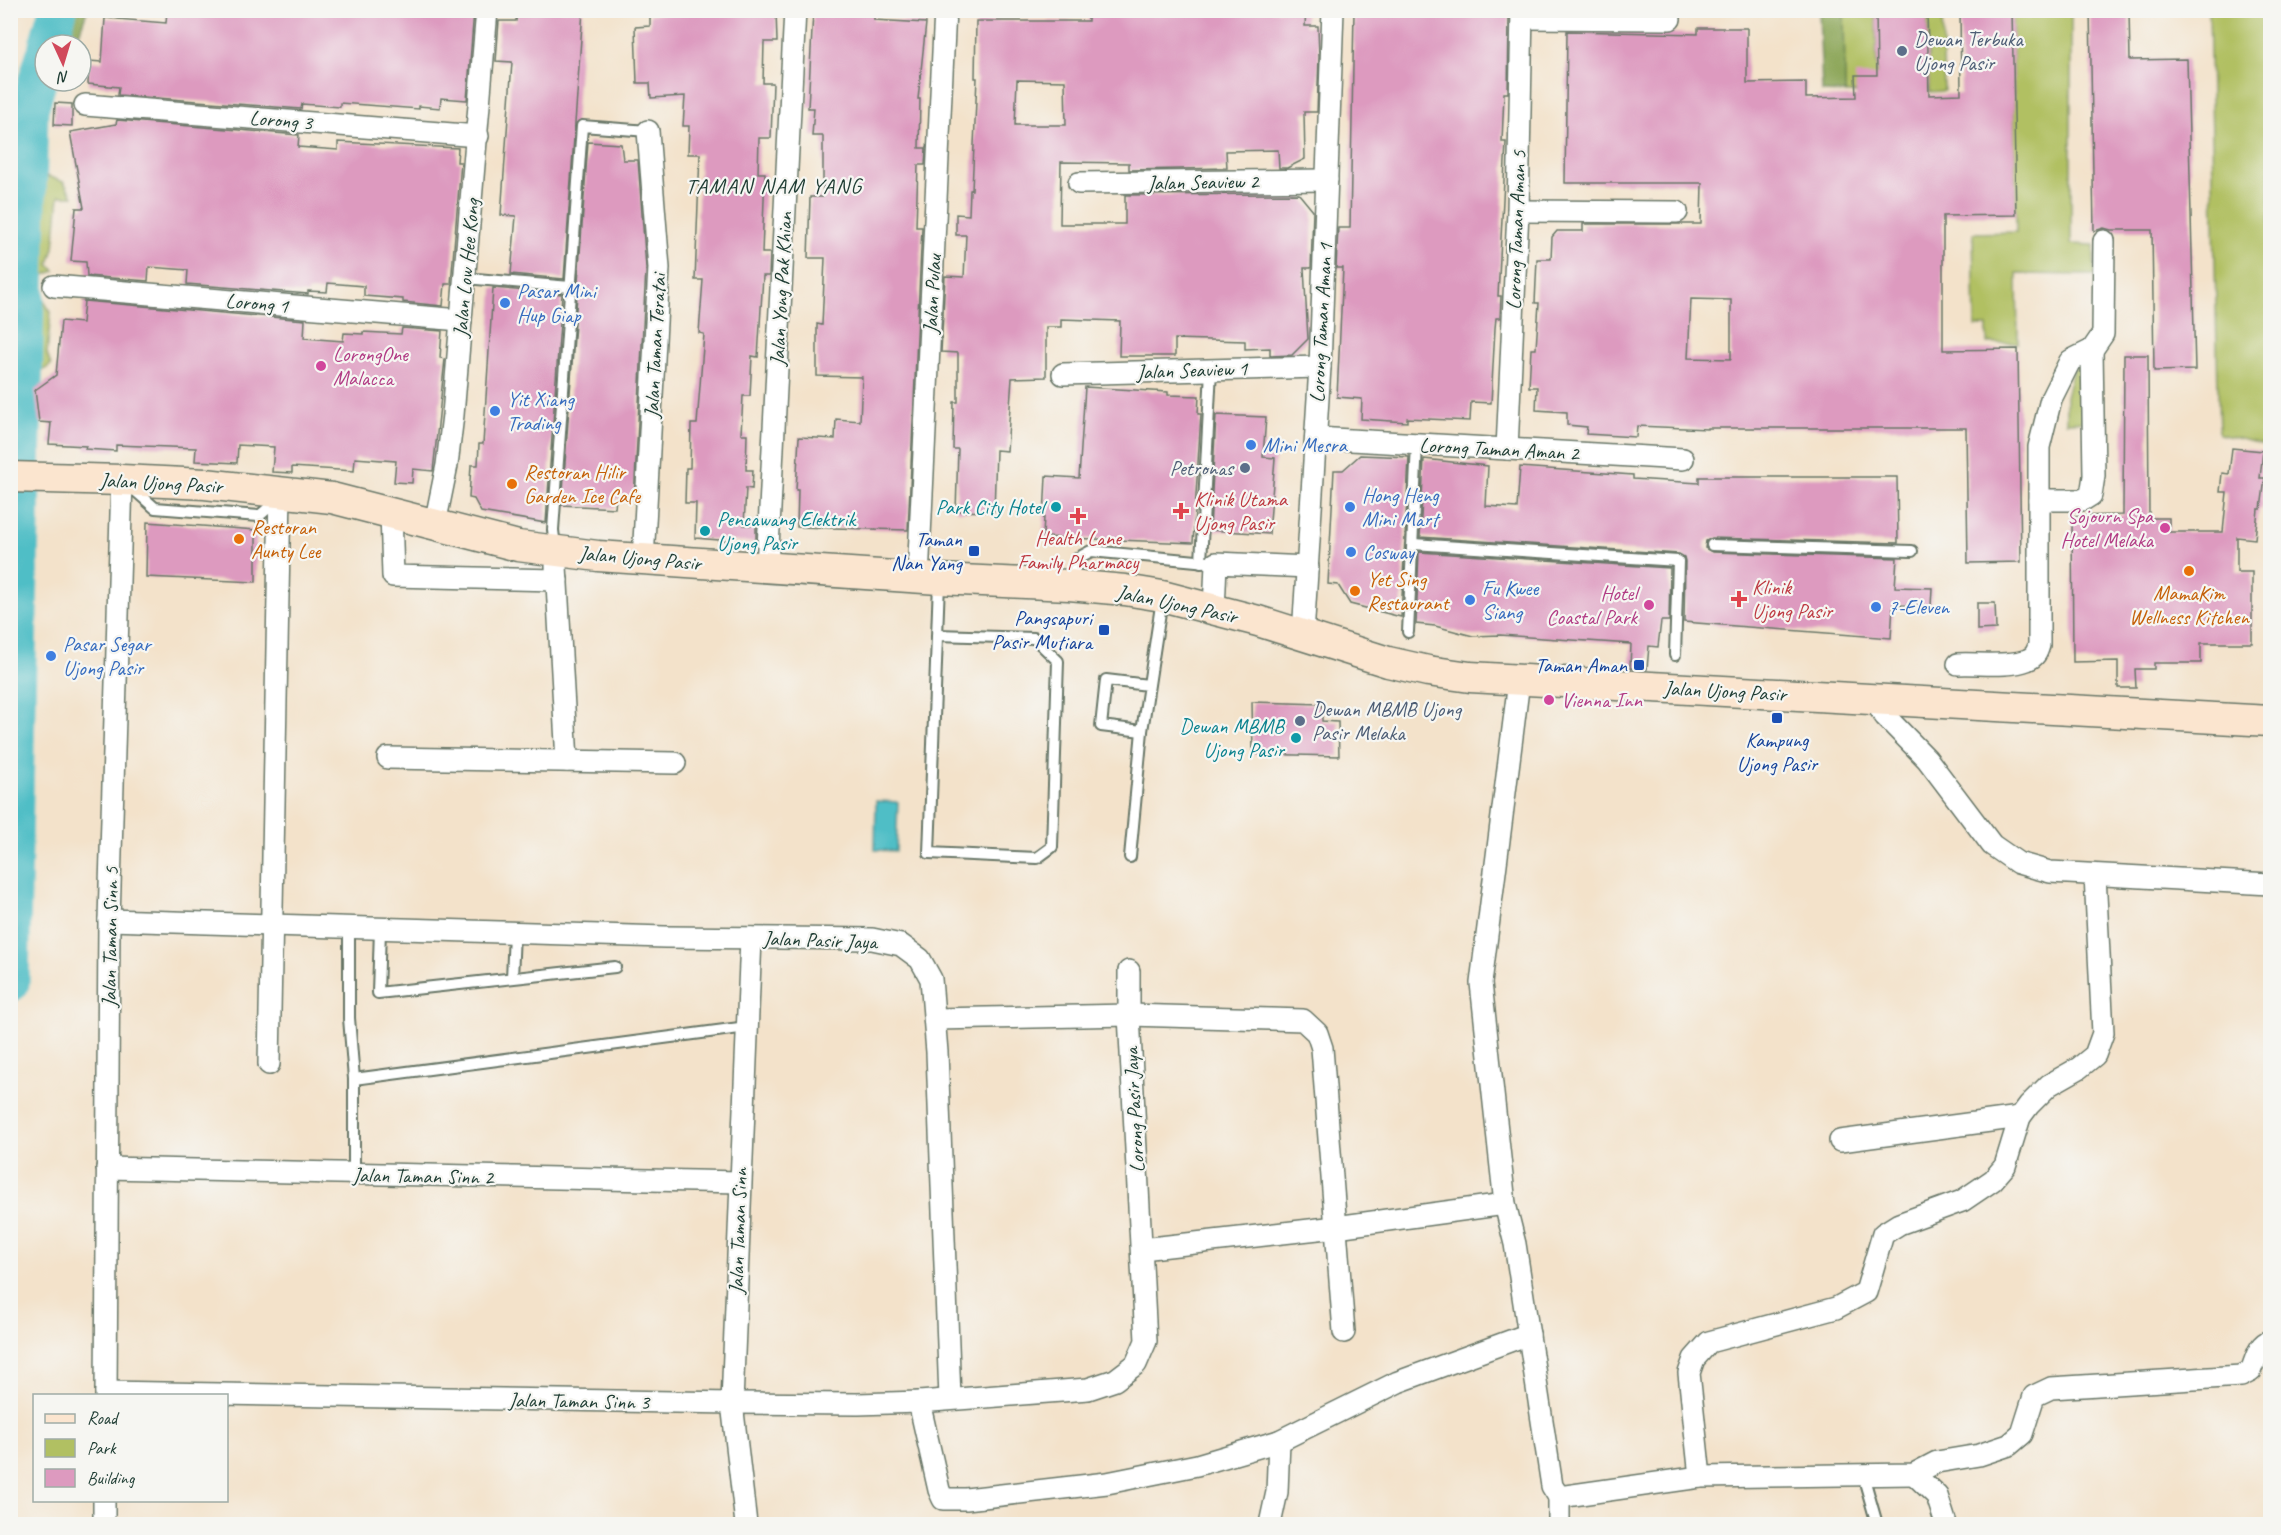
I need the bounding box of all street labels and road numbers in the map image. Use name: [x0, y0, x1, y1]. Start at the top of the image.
street label: Lorong 3: [249, 104, 315, 136]
street label: Lorong Taman Aman 5: [1500, 148, 1532, 310]
street label: Jalan Seaview 2: [1146, 168, 1260, 196]
street label: Jalan Low Hee Kong: [447, 196, 485, 339]
street label: Jalan Yong Pak Khian: [764, 211, 798, 367]
street label: Lorong Taman Aman 1: [1304, 241, 1338, 403]
street label: Jalan Pulau: [917, 252, 947, 335]
street label: Jalan Taman Teratai: [638, 270, 672, 420]
street label: Lorong 1: [225, 287, 291, 319]
street label: Jalan Seaview 1: [1135, 355, 1250, 385]
street label: Lorong Taman Aman 2: [1419, 432, 1581, 466]
street label: Jalan Ujong Pasir: [98, 467, 225, 499]
street label: Jalan Ujong Pasir: [577, 540, 705, 576]
street label: Jalan Ujong Pasir: [1113, 578, 1242, 630]
street label: Jalan Ujong Pasir: [1662, 675, 1789, 707]
street label: Jalan Taman Sinn 5: [96, 865, 124, 1009]
street label: Jalan Pasir Jaya: [762, 925, 880, 955]
street label: Lorong Pasir Jaya: [1118, 1044, 1150, 1173]
street label: Jalan Taman Sinn 2: [351, 1162, 495, 1190]
street label: Jalan Taman Sinn: [723, 1166, 753, 1296]
street label: Jalan Taman Sinn 3: [507, 1387, 651, 1415]

